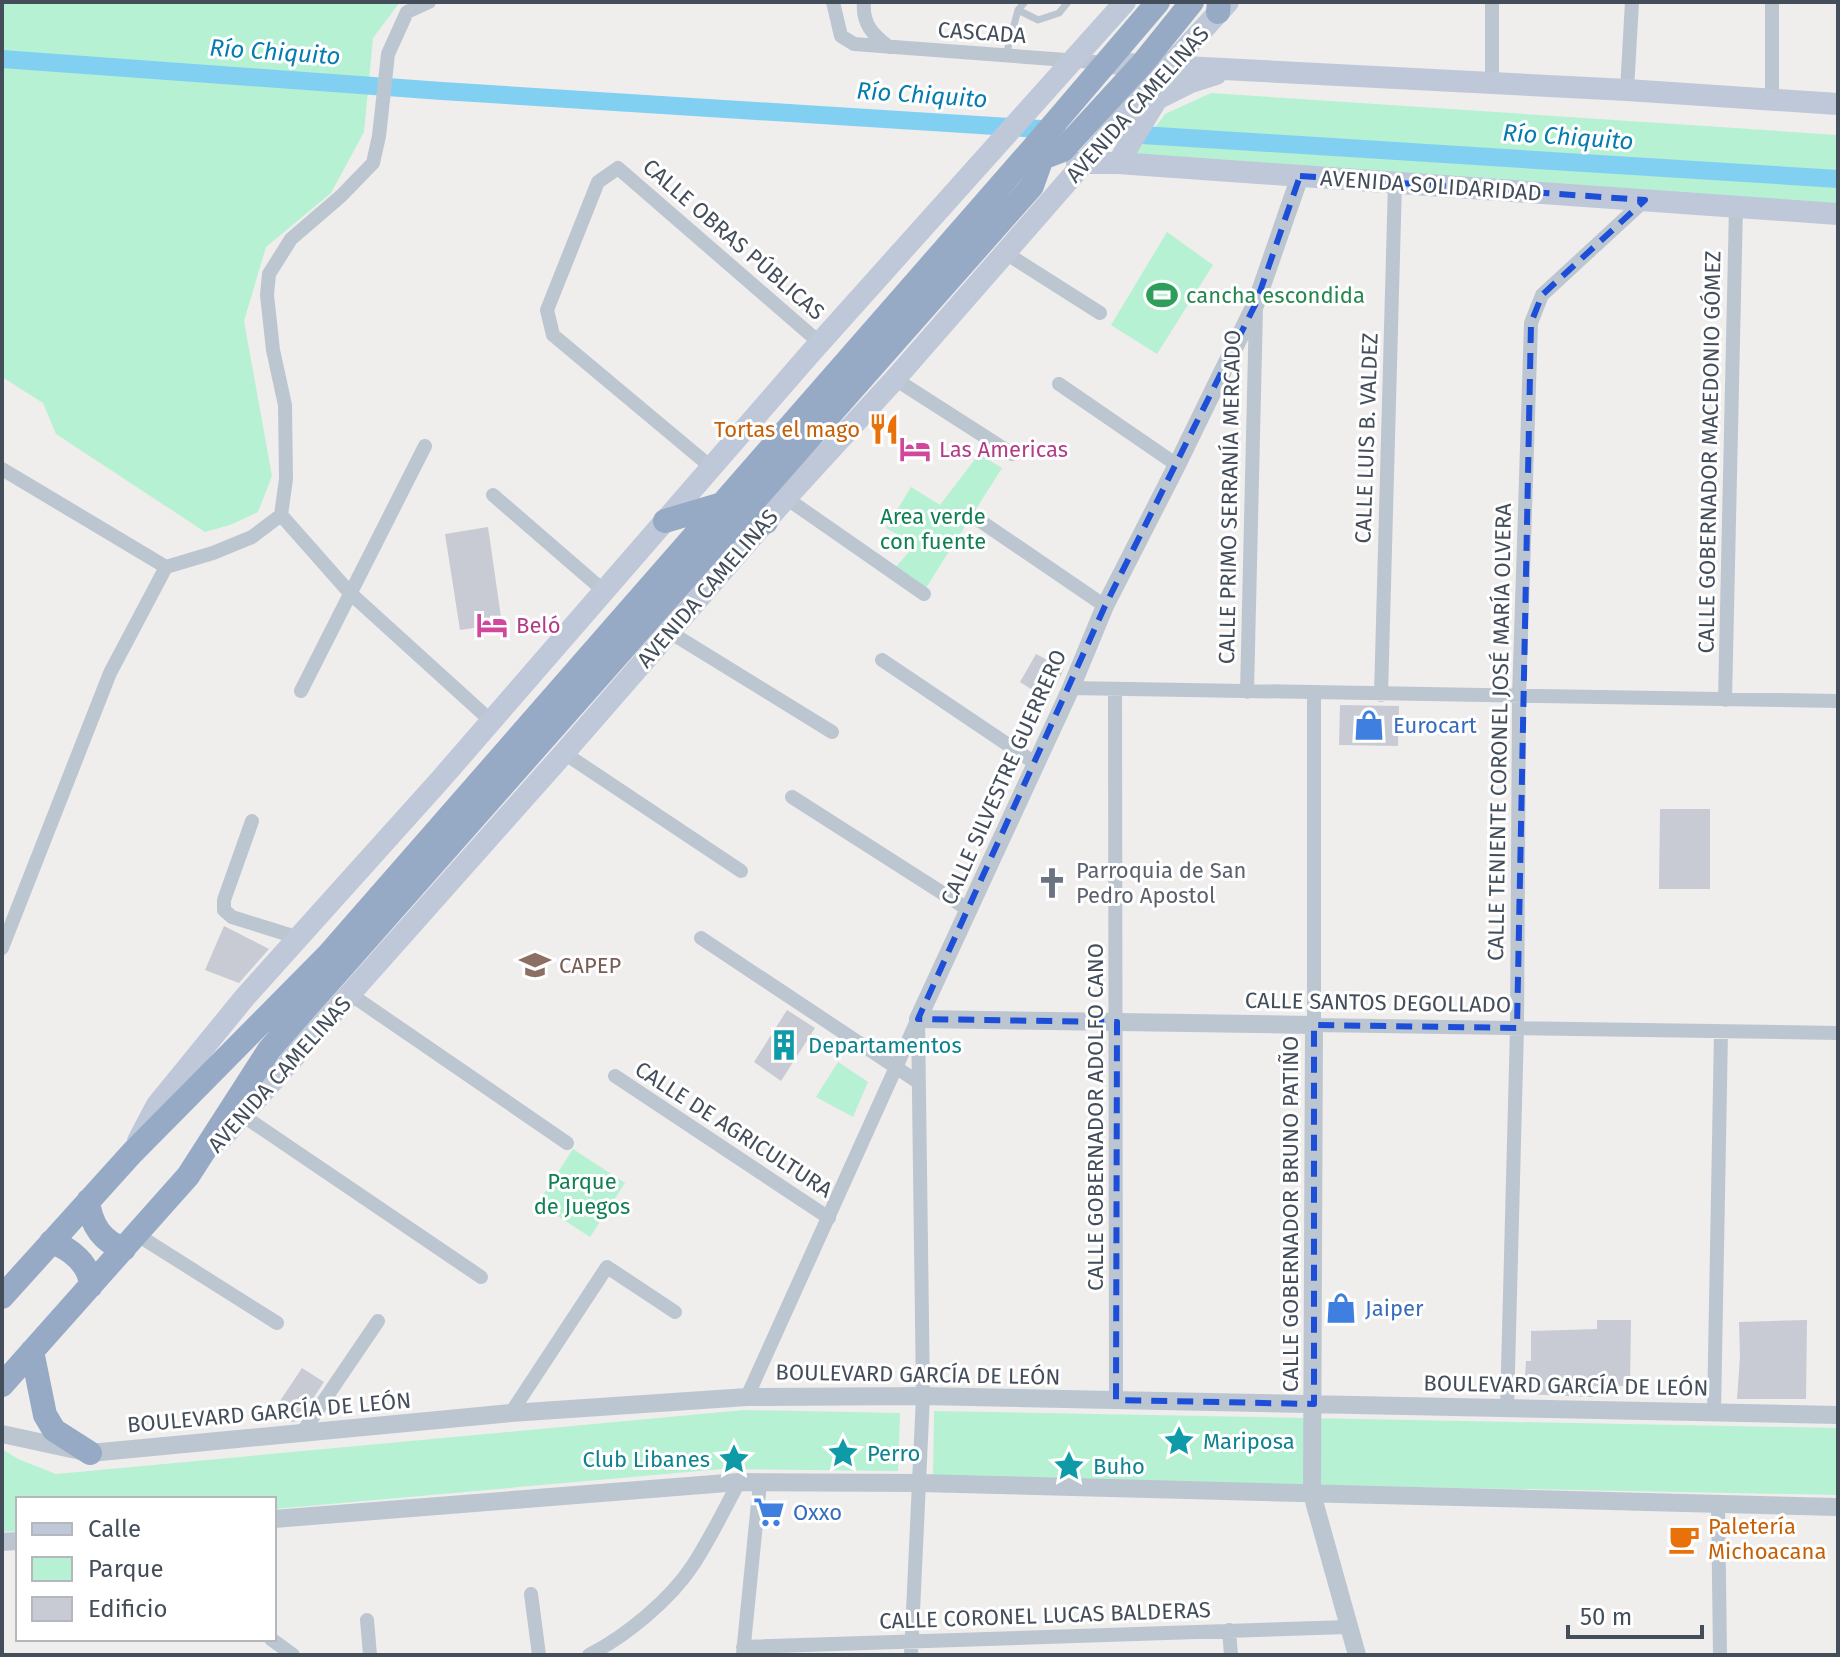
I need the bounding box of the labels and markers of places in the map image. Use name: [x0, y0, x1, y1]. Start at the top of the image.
sports icon: cancha escondida: [1145, 278, 1179, 312]
place label: cancha escondida: [1186, 282, 1365, 309]
restaurant icon: Tortas el mago: [867, 412, 901, 446]
place label: Tortas el mago: [714, 416, 860, 443]
hotel icon: Las Americas: [898, 432, 932, 466]
place label: Las Americas: [939, 436, 1068, 463]
hotel icon: Beló: [475, 608, 509, 642]
place label: Beló: [516, 612, 561, 639]
shop icon: Eurocart: [1352, 708, 1386, 742]
place label: Eurocart: [1393, 712, 1477, 739]
place label: Parroquia de San Pedro Apostol: [1076, 857, 1247, 909]
church icon: Parroquia de San Pedro Apostol: [1035, 866, 1069, 900]
school or university icon: CAPEP: [518, 948, 552, 982]
place label: CAPEP: [559, 952, 621, 979]
building icon: Departamentos: [767, 1028, 801, 1062]
place label: Departamentos: [808, 1032, 962, 1059]
shop icon: Jaiper: [1324, 1291, 1358, 1325]
place label: Jaiper: [1365, 1295, 1424, 1322]
place icon: Mariposa: [1162, 1424, 1196, 1458]
place label: Mariposa: [1203, 1428, 1295, 1455]
place icon: Perro: [826, 1436, 860, 1470]
place label: Perro: [867, 1440, 920, 1467]
place icon: Club Libanes: [717, 1442, 751, 1476]
place label: Club Libanes: [583, 1446, 710, 1473]
place icon: Buho: [1052, 1449, 1086, 1483]
place label: Buho: [1093, 1453, 1145, 1480]
supermarket icon: Oxxo: [752, 1495, 786, 1529]
place label: Oxxo: [793, 1499, 842, 1526]
place label: Paletería Michoacana: [1708, 1513, 1826, 1565]
cafe icon: Paletería Michoacana: [1667, 1522, 1701, 1556]

